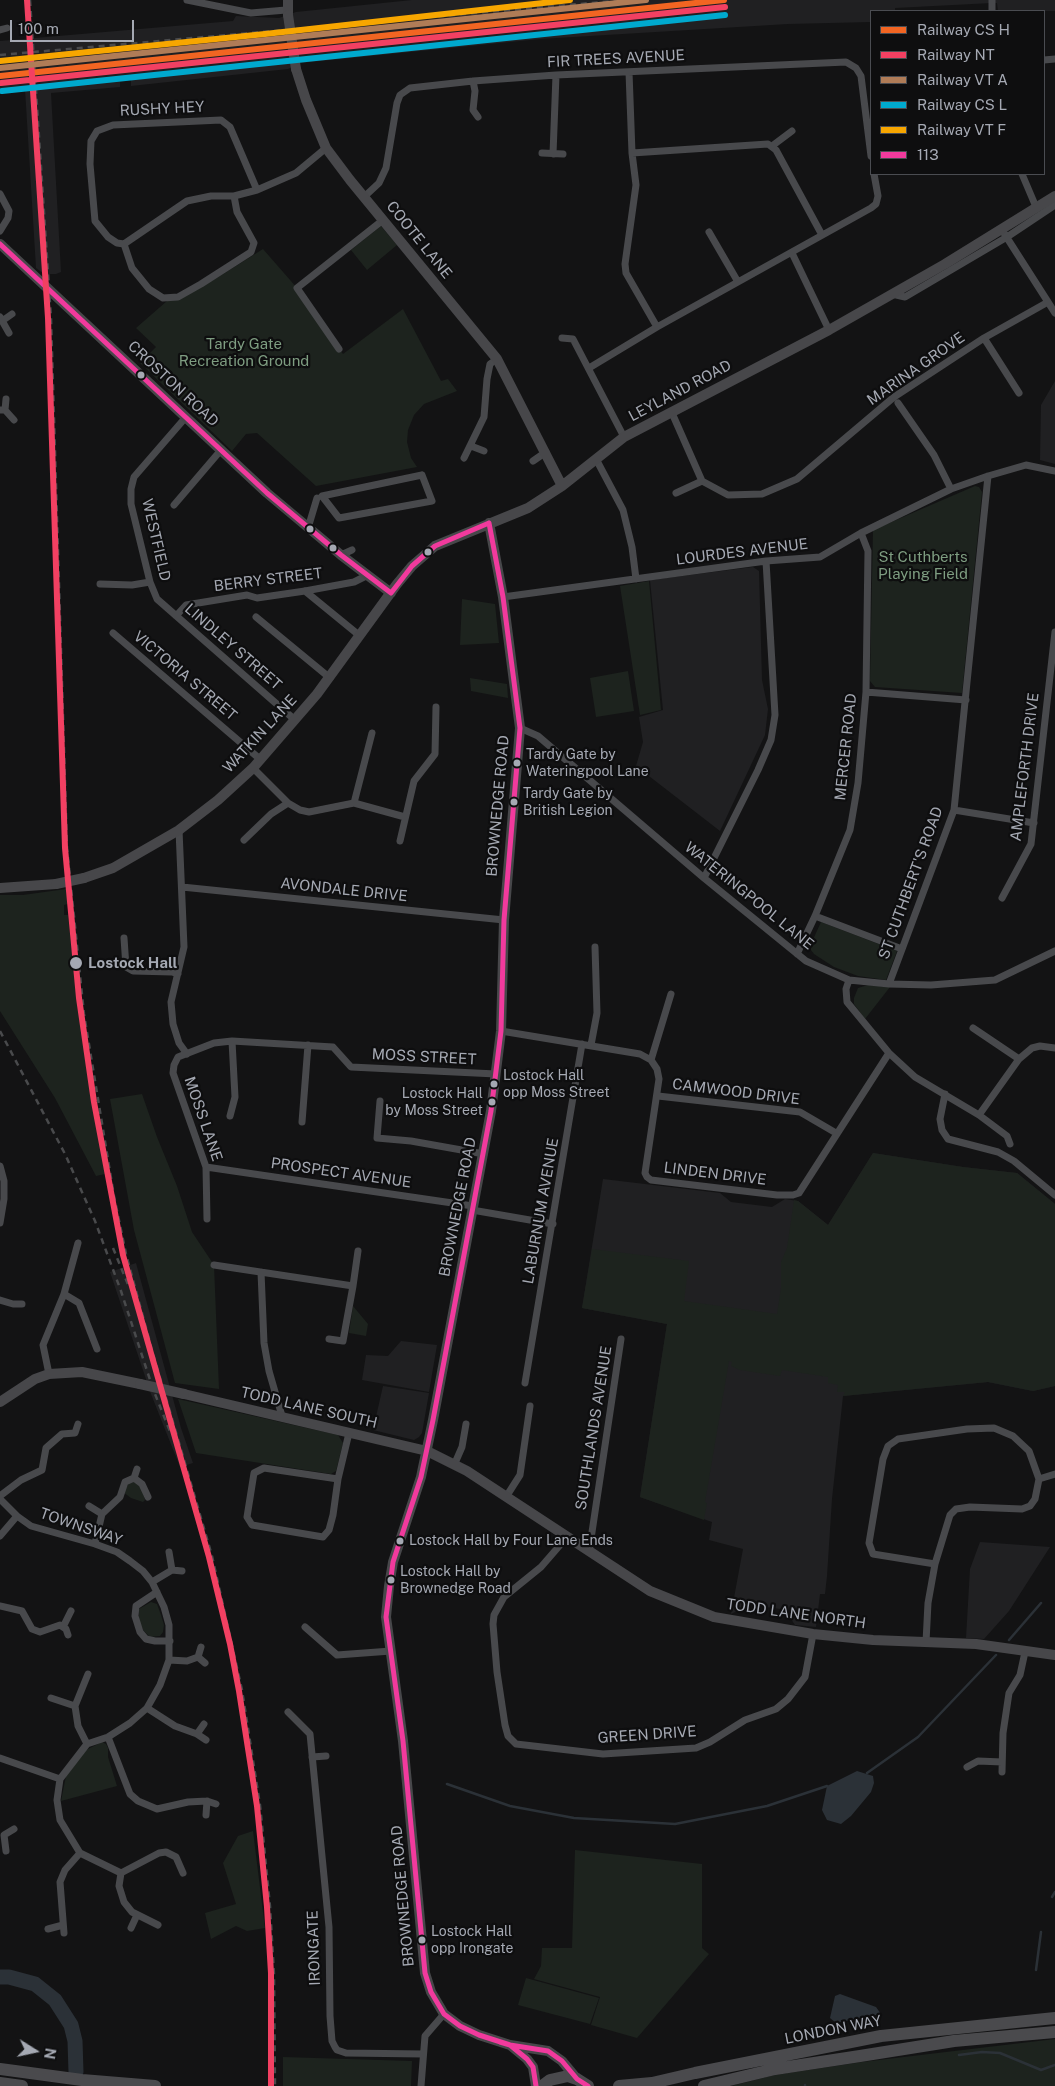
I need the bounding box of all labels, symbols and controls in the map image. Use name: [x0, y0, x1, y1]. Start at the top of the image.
scale bar: [12, 10, 136, 42]
legend: [870, 10, 1045, 175]
text: 100 m: [18, 20, 59, 37]
text: Railway CS H: [917, 21, 1010, 38]
street label: FIR TREES AVENUE: [547, 46, 685, 72]
text: Railway NT: [917, 46, 995, 63]
text: Railway VT A: [917, 71, 1008, 88]
text: Railway CS L: [917, 96, 1007, 113]
street label: RUSHY HEY: [119, 98, 205, 120]
text: Railway VT F: [917, 121, 1006, 138]
text: 113: [917, 146, 939, 163]
street label: COOTE LANE: [382, 198, 456, 282]
street label: MARINA GROVE: [864, 329, 968, 409]
park label: Tardy Gate Recreation Ground: [179, 335, 309, 370]
street label: CROSTON ROAD: [124, 337, 222, 431]
street label: LEYLAND ROAD: [626, 356, 734, 426]
unlabelled marker: [136, 370, 146, 380]
street label: WESTFIELD: [138, 497, 174, 583]
unlabelled marker: [305, 524, 315, 534]
street label: LOURDES AVENUE: [675, 535, 809, 569]
unlabelled marker: [328, 543, 338, 553]
unlabelled marker: [423, 547, 433, 557]
park label: St Cuthberts Playing Field: [878, 548, 968, 583]
street label: BERRY STREET: [213, 564, 323, 596]
street label: LINDLEY STREET: [181, 600, 285, 694]
street label: VICTORIA STREET: [130, 627, 240, 725]
street label: WATKIN LANE: [219, 691, 301, 777]
street label: MERCER ROAD: [831, 692, 861, 802]
street label: AMPLEFORTH DRIVE: [1007, 692, 1043, 842]
street label: BROWNEDGE ROAD: [483, 735, 513, 877]
place label: Tardy Gate by Wateringpool Lane: [526, 747, 649, 780]
marker: Tardy Gate by Wateringpool Lane: [512, 758, 522, 768]
place label: Tardy Gate by British Legion: [523, 786, 613, 819]
marker: Tardy Gate by British Legion: [509, 797, 519, 807]
street label: ST CUTHBERT'S ROAD: [875, 804, 947, 962]
street label: WATERINGPOOL LANE: [681, 838, 817, 954]
street label: AVONDALE DRIVE: [280, 874, 408, 906]
place label: Lostock Hall: [88, 954, 178, 972]
marker: Lostock Hall: [68, 955, 84, 971]
street label: MOSS STREET: [371, 1045, 477, 1069]
place label: Lostock Hall opp Moss Street: [503, 1068, 610, 1100]
street label: MOSS LANE: [180, 1074, 226, 1164]
street label: CAMWOOD DRIVE: [671, 1075, 801, 1109]
marker: Lostock Hall opp Moss Street: [489, 1079, 499, 1089]
place label: Lostock Hall by Moss Street: [385, 1086, 483, 1118]
marker: Lostock Hall by Moss Street: [487, 1097, 497, 1107]
street label: BROWNEDGE ROAD: [436, 1136, 480, 1278]
street label: LABURNUM AVENUE: [519, 1136, 563, 1286]
street label: PROSPECT AVENUE: [270, 1154, 412, 1192]
street label: LINDEN DRIVE: [663, 1159, 767, 1189]
street label: SOUTHLANDS AVENUE: [572, 1345, 616, 1511]
street label: TODD LANE SOUTH: [239, 1384, 379, 1432]
street label: TOWNSWAY: [37, 1504, 125, 1550]
place label: Lostock Hall by Four Lane Ends: [409, 1533, 613, 1549]
marker: Lostock Hall by Four Lane Ends: [395, 1536, 405, 1546]
place label: Lostock Hall by Brownedge Road: [400, 1564, 511, 1596]
marker: Lostock Hall by Brownedge Road: [386, 1575, 396, 1585]
street label: TODD LANE NORTH: [725, 1595, 867, 1633]
street label: GREEN DRIVE: [597, 1723, 697, 1747]
street label: BROWNEDGE ROAD: [388, 1825, 418, 1967]
street label: IRONGATE: [304, 1910, 324, 1986]
place label: Lostock Hall opp Irongate: [431, 1924, 513, 1956]
marker: Lostock Hall opp Irongate: [417, 1935, 427, 1945]
street label: LONDON WAY: [783, 2012, 883, 2048]
north arrow: [10, 2026, 60, 2076]
text: N: [41, 2047, 59, 2060]

